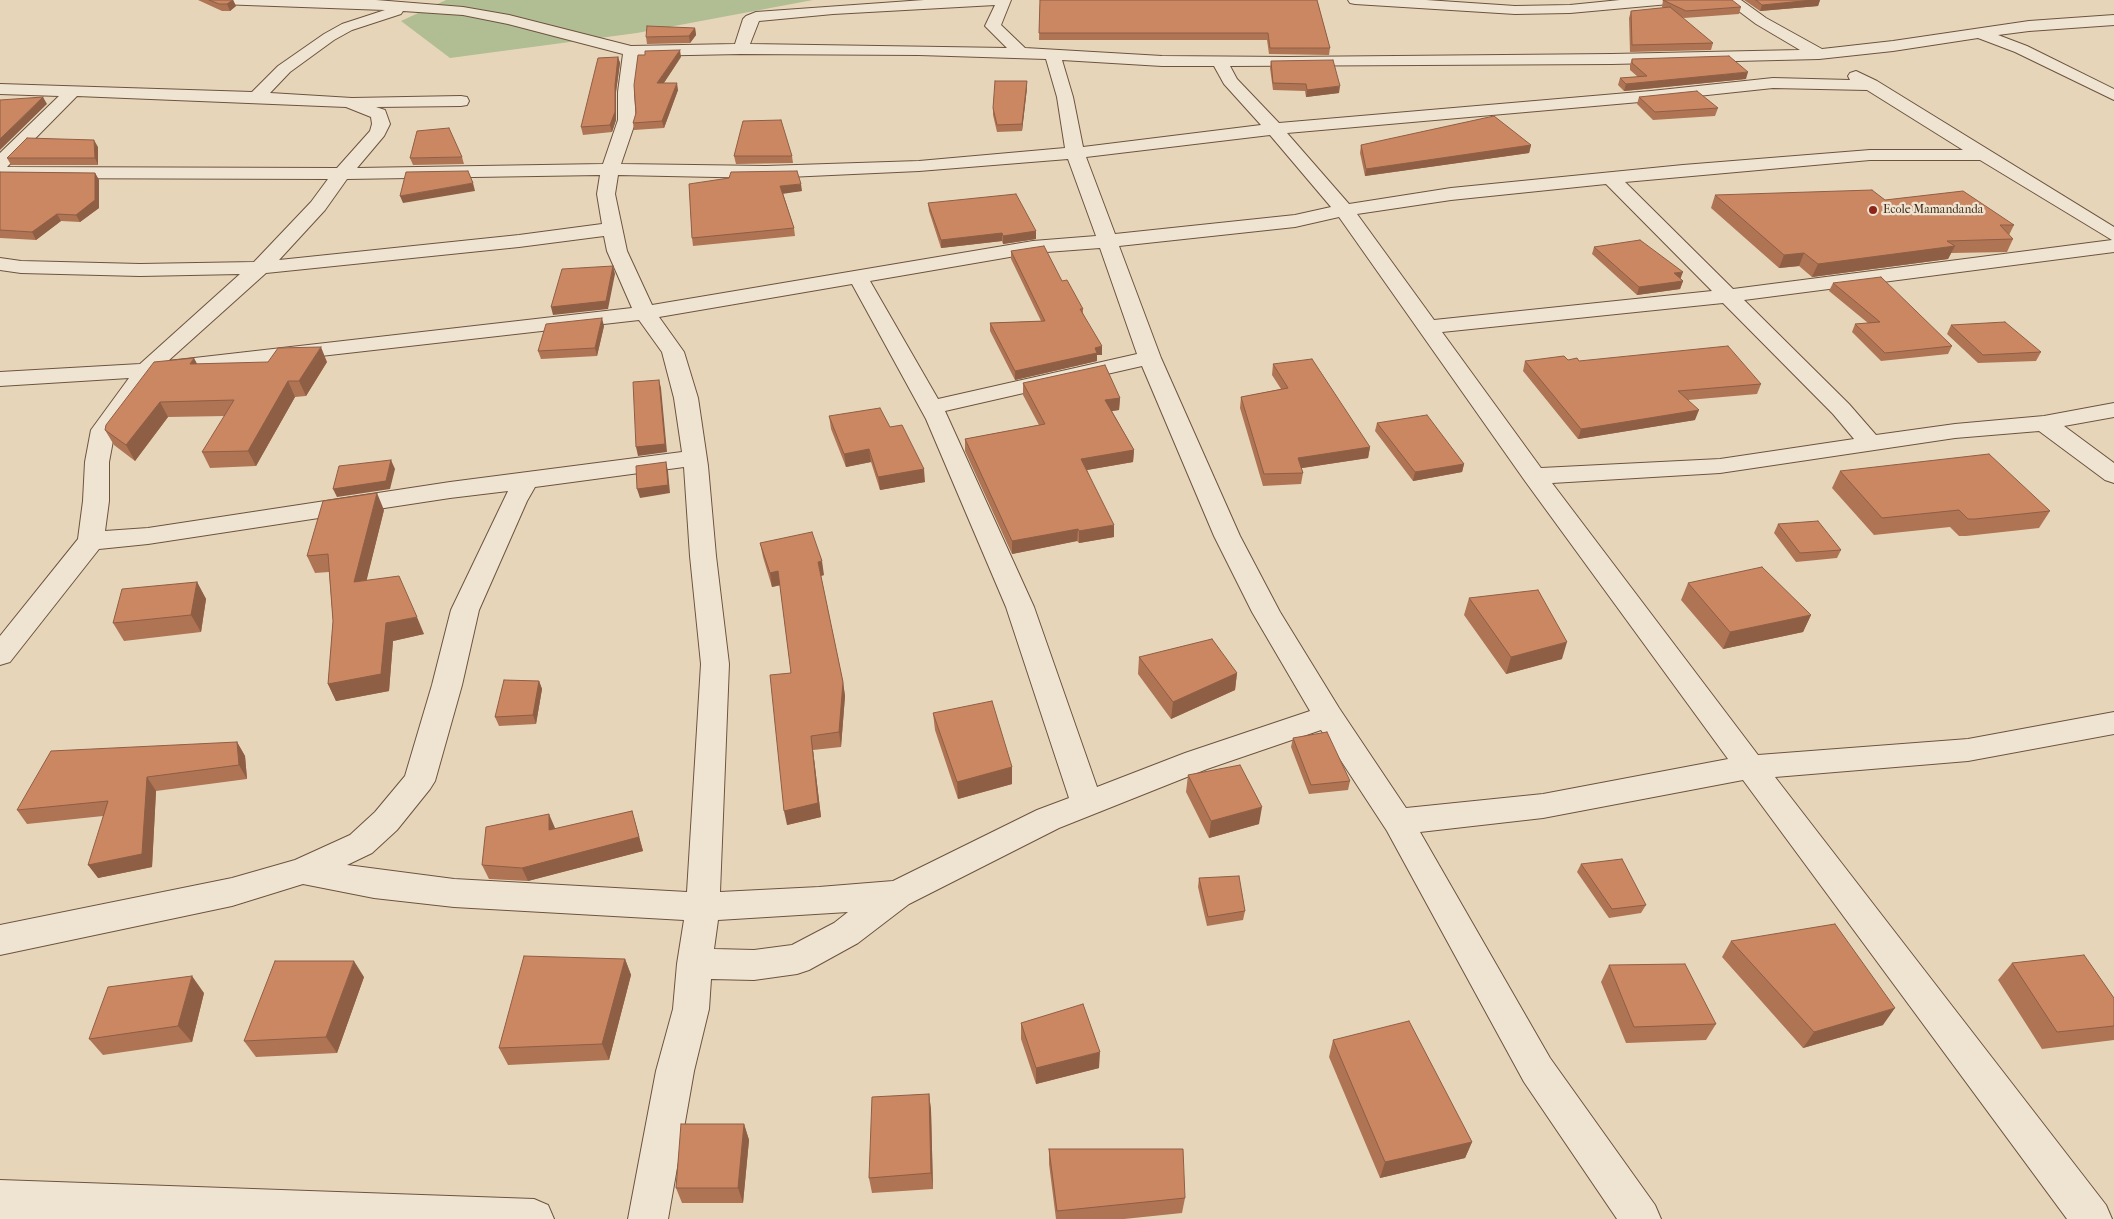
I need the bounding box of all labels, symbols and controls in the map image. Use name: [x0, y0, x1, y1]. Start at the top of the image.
place label: Ecole Mamandanda: [1883, 203, 1983, 217]
marker: Ecole Mamandanda: [1867, 204, 1879, 216]

